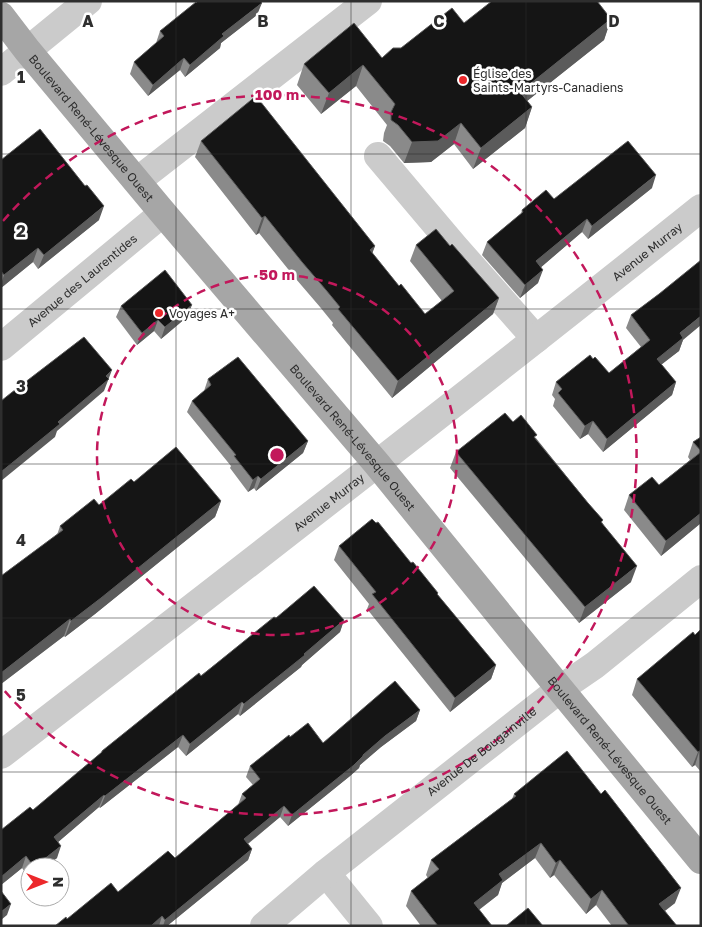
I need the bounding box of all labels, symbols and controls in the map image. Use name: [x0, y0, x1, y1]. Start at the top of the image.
text: A: [82, 11, 94, 31]
text: B: [257, 11, 269, 31]
text: C: [433, 11, 445, 31]
text: D: [608, 11, 620, 31]
street label: Boulevard René-Lévesque Ouest: [26, 51, 158, 205]
place label: Église des Saints-Martyrs-Canadiens: [473, 66, 623, 95]
text: 1: [17, 67, 25, 87]
marker: Église des Saints-Martyrs-Canadiens: [457, 74, 469, 86]
text: 100 m: [255, 85, 299, 103]
street label: Avenue Murray: [609, 219, 685, 284]
text: 2: [16, 221, 26, 241]
street label: Avenue des Laurentides: [24, 230, 140, 330]
text: 50 m: [259, 265, 295, 283]
place label: Voyages A+: [169, 306, 235, 321]
marker: Voyages A+: [153, 307, 165, 319]
street label: Boulevard René-Lévesque Ouest: [287, 361, 419, 514]
text: 3: [16, 376, 26, 396]
centre of rings: [268, 446, 286, 464]
street label: Avenue Murray: [290, 469, 367, 534]
text: 4: [16, 530, 26, 550]
street label: Boulevard René-Lévesque Ouest: [545, 673, 676, 827]
text: 5: [16, 685, 26, 705]
street label: Avenue De Bougainville: [423, 703, 539, 799]
north arrow: [20, 857, 70, 907]
text: N: [50, 877, 67, 887]

